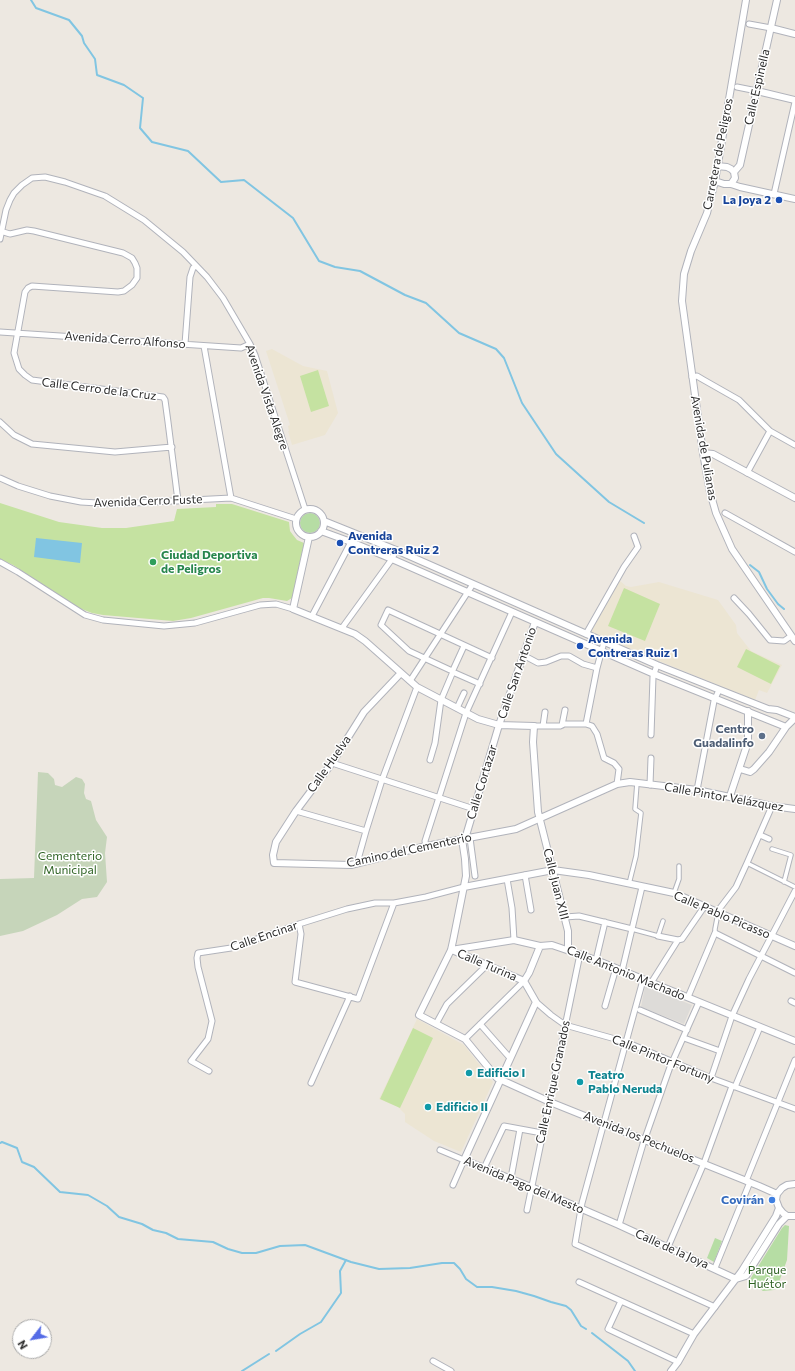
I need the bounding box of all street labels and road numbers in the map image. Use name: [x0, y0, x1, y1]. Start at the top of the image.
street label: Calle Espinella: [741, 48, 773, 126]
street label: Carretera de Peligros: [700, 97, 736, 211]
street label: Avenida Cerro Alfonso: [64, 329, 186, 351]
street label: Avenida Vista Alegre: [242, 342, 292, 452]
street label: Calle Cerro de la Cruz: [41, 375, 157, 403]
street label: Avenida de Pulianas: [688, 394, 720, 502]
street label: Avenida Cerro Fuste: [93, 492, 203, 510]
street label: Calle San Antonio: [495, 625, 539, 721]
street label: Calle Huelva: [304, 733, 354, 795]
street label: Calle Cortazar: [464, 743, 500, 821]
street label: Calle Pintor Velázquez: [663, 779, 785, 815]
street label: Camino del Cementerio: [345, 830, 473, 870]
street label: Calle Juan XIII: [540, 847, 572, 921]
street label: Calle Pablo Picasso: [672, 888, 772, 942]
street label: Calle Encinar: [228, 918, 300, 954]
street label: Calle Antonio Machado: [565, 943, 687, 1003]
street label: Calle Turina: [455, 946, 519, 984]
street label: Calle Enrique Granados: [533, 1019, 573, 1145]
street label: Calle Pintor Fortuny: [610, 1032, 716, 1086]
street label: Avenida los Pechuelos: [581, 1108, 697, 1166]
street label: Avenida Pago del Mesto: [462, 1153, 586, 1217]
street label: Calle de la Joya: [633, 1226, 711, 1272]

